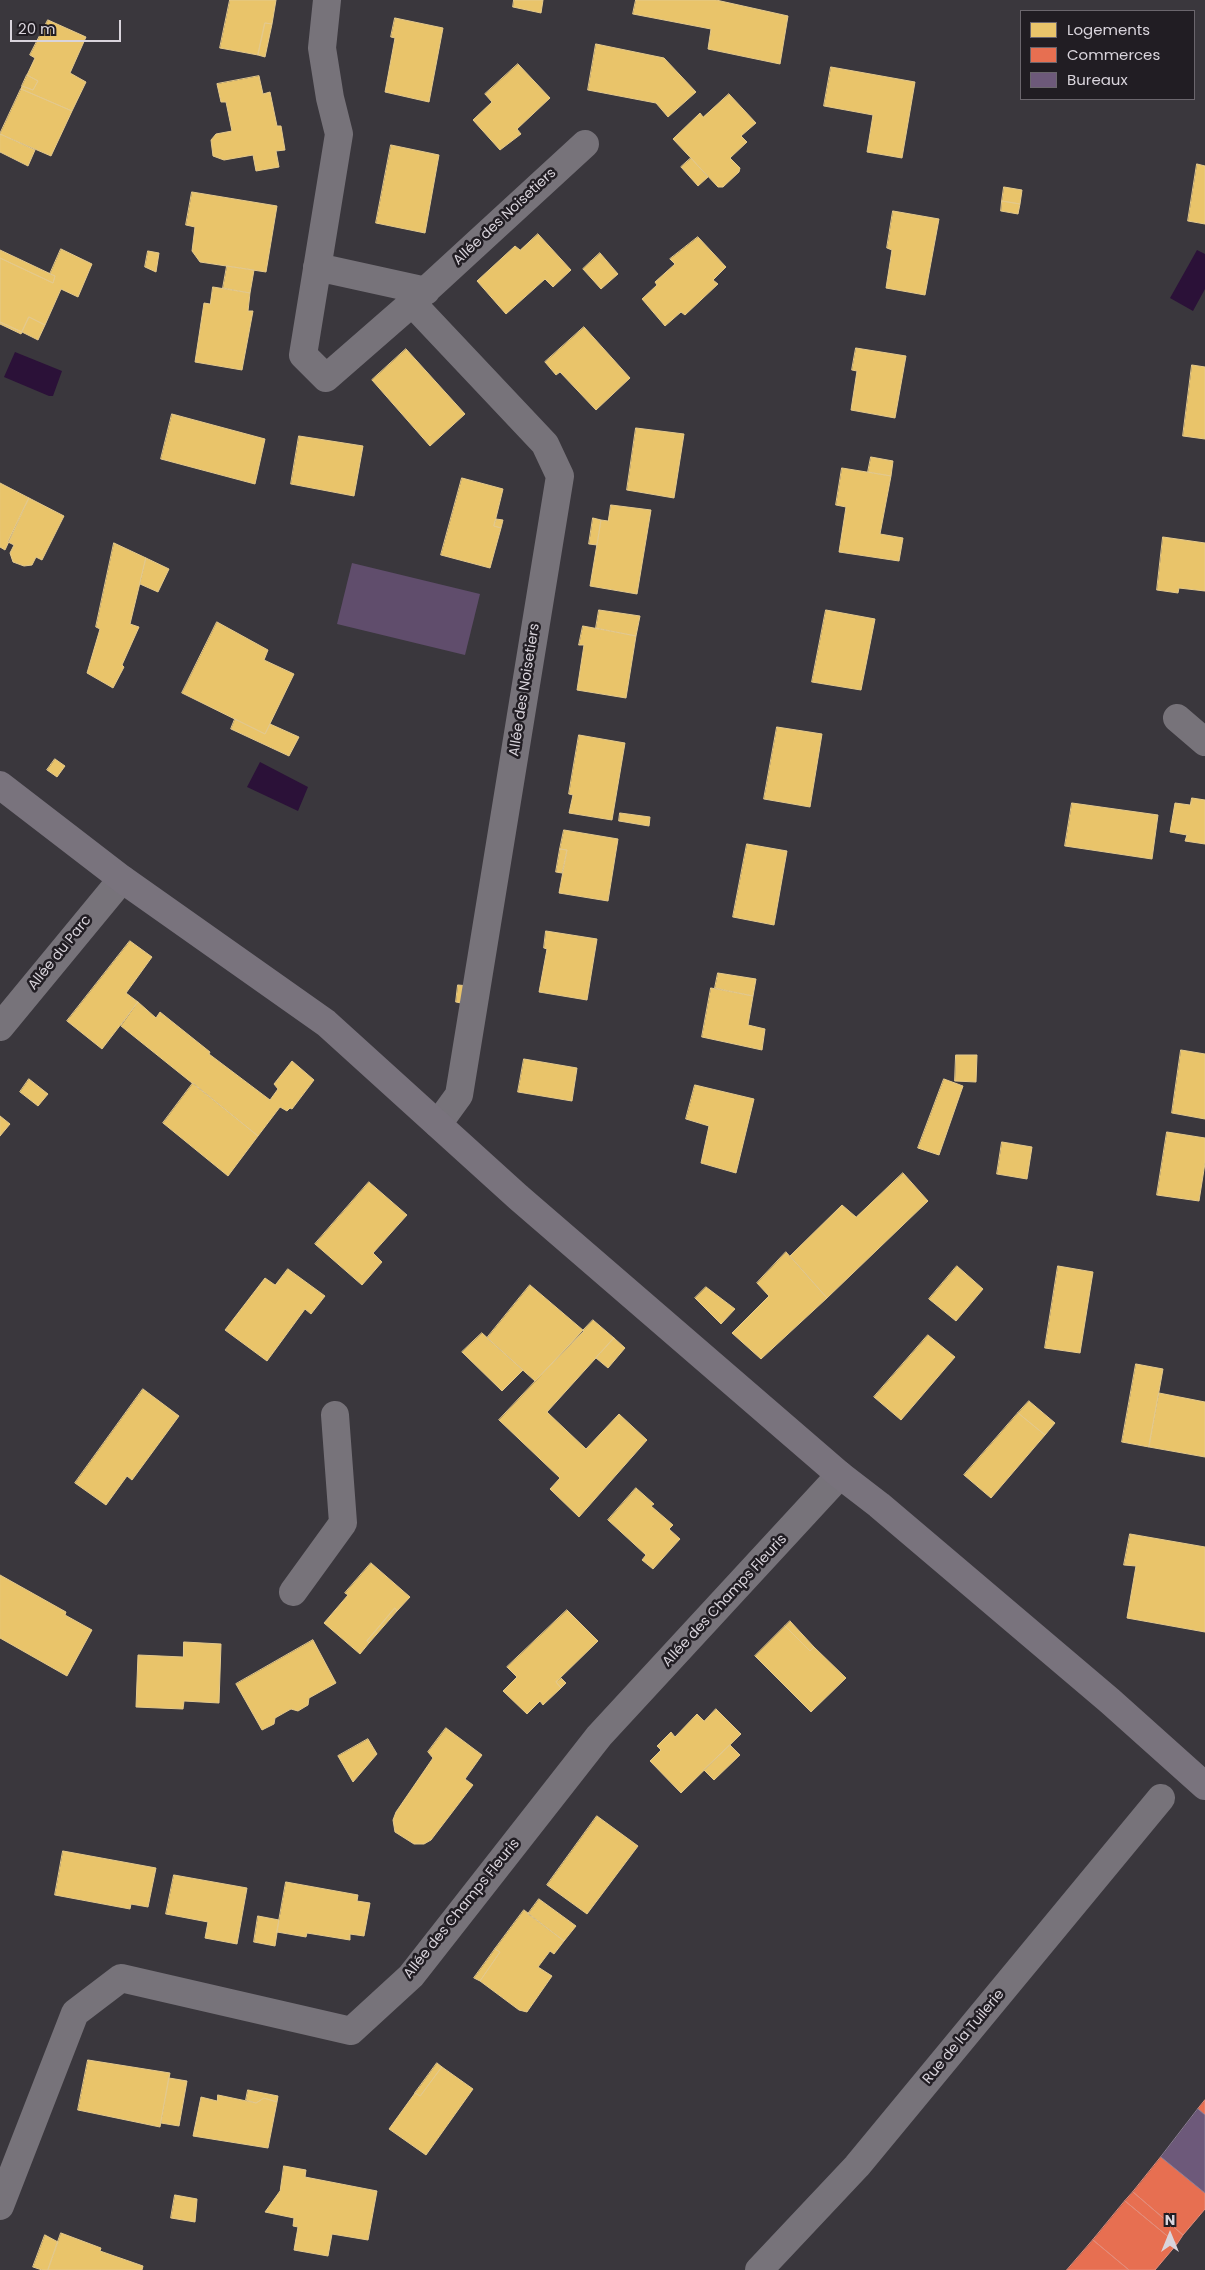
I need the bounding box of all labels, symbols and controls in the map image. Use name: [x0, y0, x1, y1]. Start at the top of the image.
scale bar: [12, 10, 124, 42]
legend: [1020, 10, 1195, 100]
text: 20 m: [18, 18, 56, 39]
text: Logements: [1067, 19, 1150, 40]
text: Commerces: [1067, 44, 1160, 65]
text: Bureaux: [1067, 69, 1128, 90]
street label: Allée des Noisetiers: [450, 165, 560, 269]
street label: Allée des Noisetiers: [506, 622, 544, 758]
street label: Allée du Parc: [25, 912, 95, 994]
street label: Allée des Champs Fleuris: [659, 1531, 791, 1671]
street label: Allée des Champs Fleuris: [400, 1836, 524, 1982]
street label: Rue de la Tuilerie: [920, 1986, 1008, 2088]
north arrow: [1145, 2210, 1195, 2260]
text: N: [1165, 2210, 1175, 2230]

